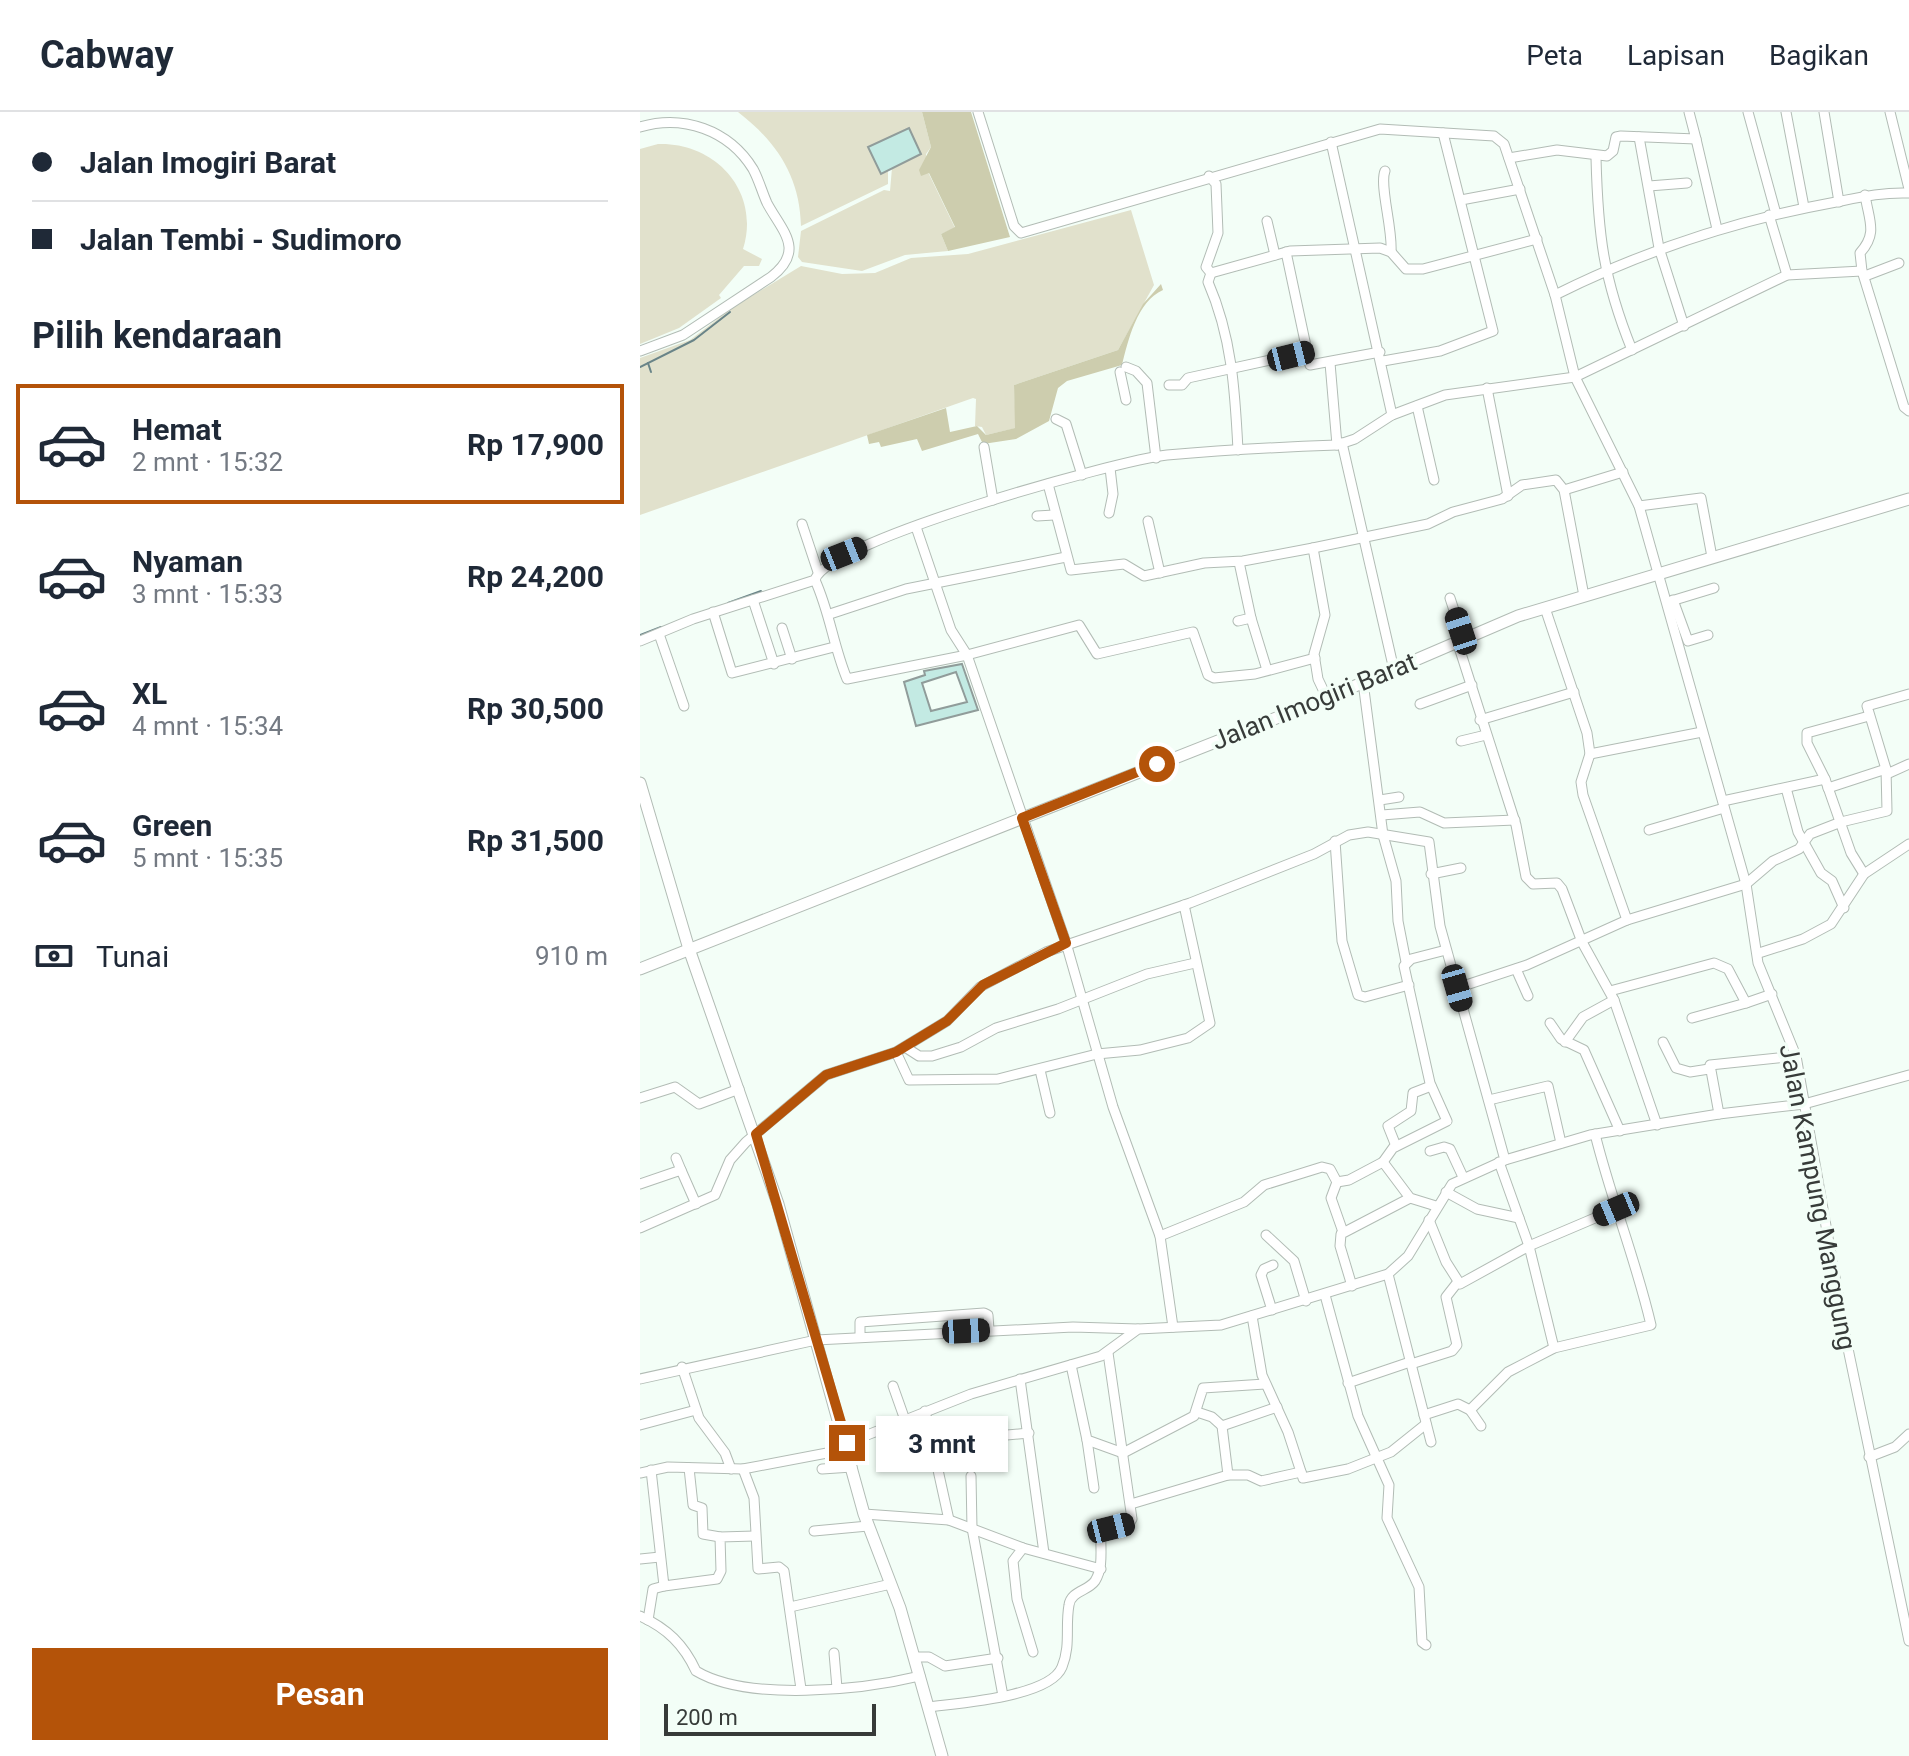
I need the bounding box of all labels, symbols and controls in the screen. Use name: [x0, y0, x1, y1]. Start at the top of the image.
text: Cabway: [40, 33, 174, 77]
text: Peta: [1526, 39, 1583, 72]
text: Lapisan: [1627, 39, 1725, 72]
text: Bagikan: [1769, 39, 1869, 72]
text: Jalan Imogiri Barat: [80, 145, 336, 180]
text: Jalan Tembi - Sudimoro: [80, 222, 402, 257]
text: Pilih kendaraan: [32, 315, 282, 357]
car: [1265, 339, 1317, 373]
icon: car: [36, 408, 108, 480]
text: Hemat: [132, 412, 222, 447]
text: Rp 17,900: [467, 427, 604, 462]
text: 2 mnt · 15:32: [132, 447, 283, 477]
car: [817, 534, 871, 574]
icon: car: [36, 540, 108, 612]
text: Nyaman: [132, 544, 243, 579]
text: Rp 24,200: [467, 559, 604, 594]
text: 3 mnt · 15:33: [132, 579, 283, 609]
car: [1442, 604, 1480, 658]
street label: Jalan Imogiri Barat: [1207, 646, 1421, 756]
icon: car: [36, 672, 108, 744]
text: XL: [132, 676, 167, 711]
text: Rp 30,500: [467, 691, 604, 726]
text: 4 mnt · 15:34: [132, 711, 283, 741]
route start: [1139, 746, 1175, 782]
icon: car: [36, 804, 108, 876]
text: Green: [132, 808, 212, 843]
text: Rp 31,500: [467, 823, 604, 858]
text: 5 mnt · 15:35: [132, 843, 283, 873]
icon: cash: [32, 934, 76, 978]
text: Tunai: [96, 939, 169, 974]
text: 910 m: [535, 941, 608, 971]
car: [1439, 962, 1475, 1014]
street label: Jalan Kampung Manggung: [1774, 1041, 1862, 1353]
car: [1589, 1189, 1643, 1229]
car: [941, 1318, 991, 1344]
callout: 3 mnt: [875, 1415, 1007, 1471]
route end: [829, 1425, 865, 1461]
text: 3 mnt: [908, 1429, 976, 1459]
car: [1085, 1511, 1137, 1545]
button: Pesan: [32, 1648, 608, 1740]
scale bar: [664, 1700, 876, 1736]
text: 200 m: [676, 1705, 738, 1730]

